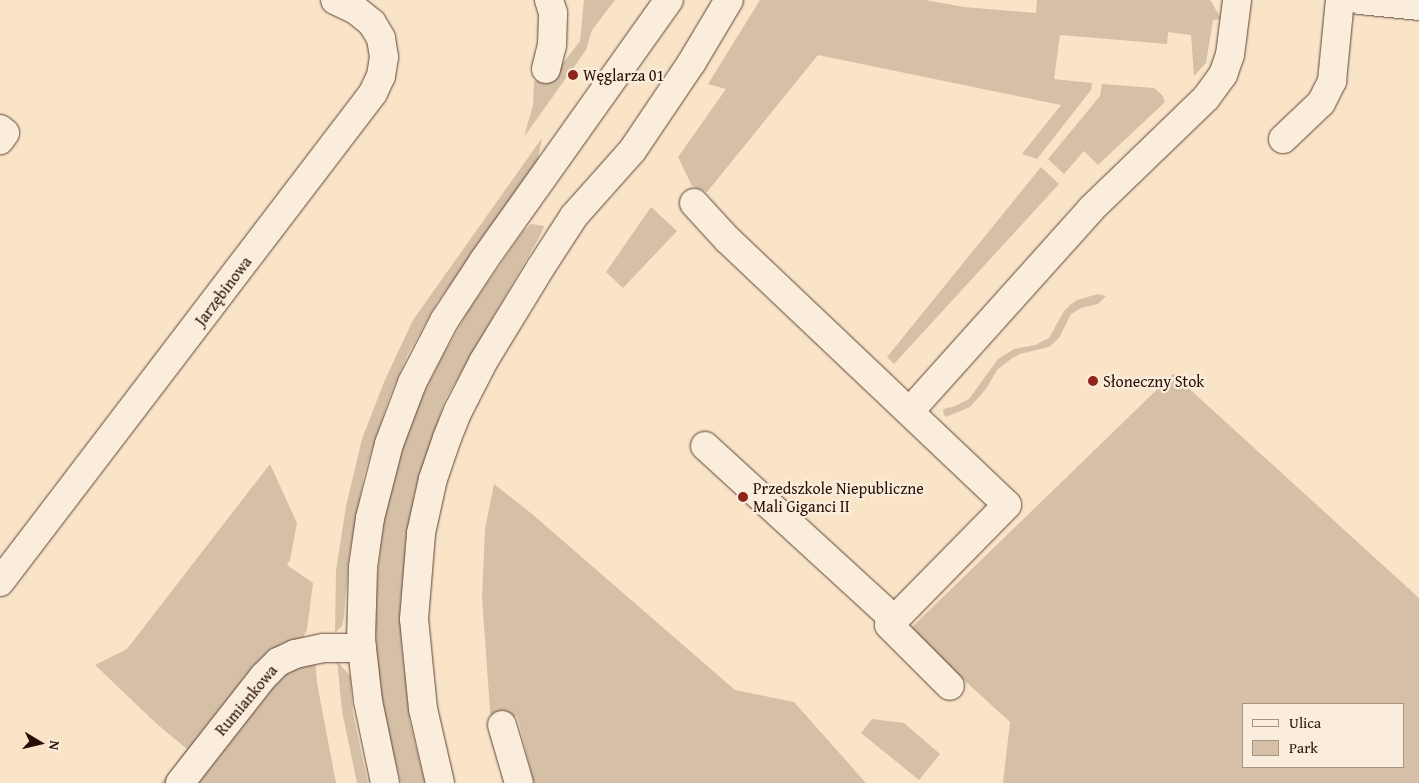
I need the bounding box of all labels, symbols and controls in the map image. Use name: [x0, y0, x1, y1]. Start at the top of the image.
place label: Węglarza 01: [583, 65, 664, 85]
marker: Węglarza 01: [567, 69, 579, 81]
street label: Jarzębinowa: [191, 252, 255, 330]
place label: Słoneczny Stok: [1103, 371, 1204, 391]
marker: Słoneczny Stok: [1087, 375, 1099, 387]
place label: Przedszkole Niepubliczne Mali Giganci II: [753, 478, 924, 516]
marker: Przedszkole Niepubliczne Mali Giganci II: [737, 491, 749, 503]
street label: Rumiankowa: [211, 661, 281, 739]
legend: [1242, 703, 1404, 768]
text: Ulica: [1289, 712, 1321, 733]
north arrow: [15, 718, 65, 768]
text: Park: [1289, 737, 1318, 758]
text: N: [44, 739, 65, 752]

